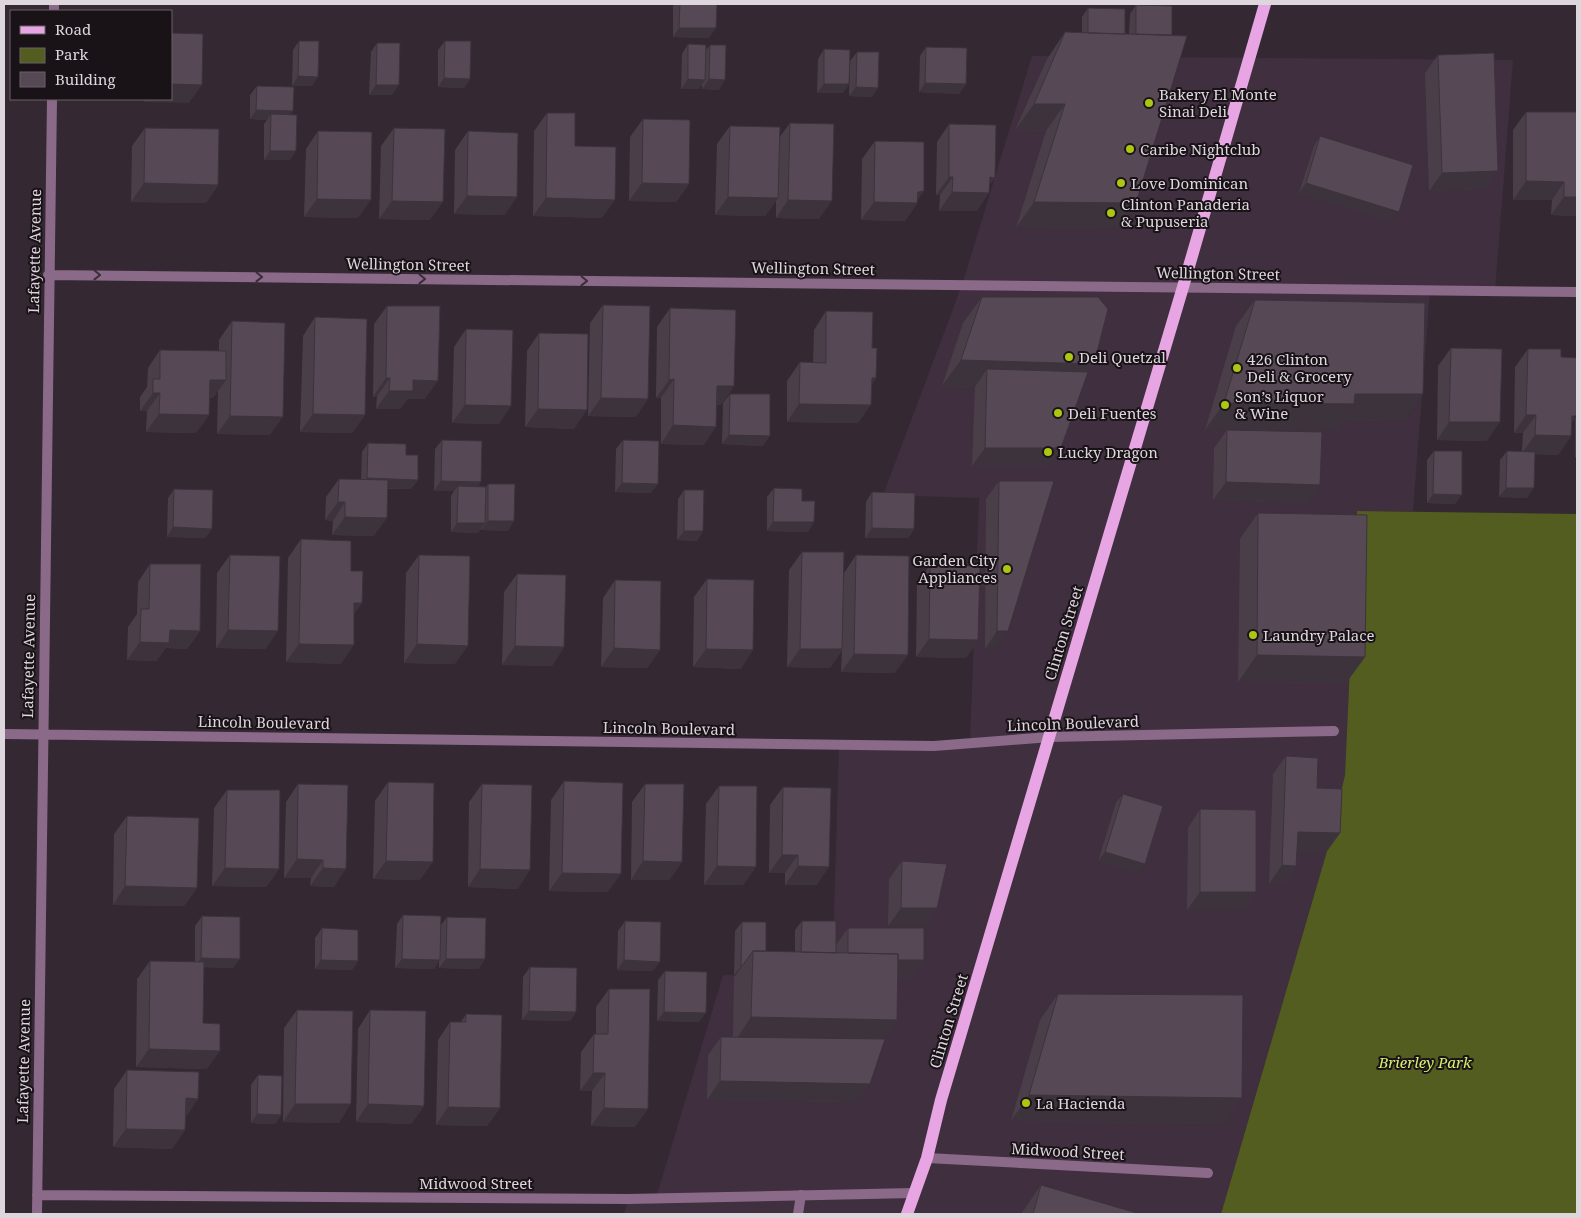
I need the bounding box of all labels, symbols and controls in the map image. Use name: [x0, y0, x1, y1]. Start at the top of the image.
legend: [10, 10, 172, 100]
text: Road: [55, 19, 91, 39]
text: Park: [55, 44, 89, 64]
text: Building: [55, 69, 116, 89]
place label: Bakery El Monte Sinai Deli: [1159, 84, 1277, 121]
marker: Bakery El Monte Sinai Deli: [1143, 97, 1155, 109]
place label: Caribe Nightclub: [1140, 139, 1261, 159]
marker: Caribe Nightclub: [1124, 143, 1136, 155]
place label: Love Dominican: [1131, 173, 1248, 193]
marker: Love Dominican: [1115, 177, 1127, 189]
street label: Lafayette Avenue: [23, 189, 45, 313]
place label: Clinton Panaderia & Pupuseria: [1121, 194, 1250, 231]
marker: Clinton Panaderia & Pupuseria: [1105, 207, 1117, 219]
street label: Wellington Street: [346, 253, 470, 275]
street label: Wellington Street: [751, 257, 875, 279]
street label: Wellington Street: [1156, 262, 1280, 284]
one-way arrow: [93, 270, 101, 280]
one-way arrow: [256, 272, 263, 282]
one-way arrow: [418, 274, 426, 284]
one-way arrow: [580, 276, 588, 286]
place label: Deli Quetzal: [1079, 347, 1166, 367]
place label: 426 Clinton Deli & Grocery: [1247, 349, 1352, 386]
marker: Deli Quetzal: [1063, 351, 1075, 363]
marker: 426 Clinton Deli & Grocery: [1231, 362, 1243, 374]
place label: Son’s Liquor & Wine: [1235, 386, 1324, 423]
marker: Son’s Liquor & Wine: [1219, 399, 1231, 411]
place label: Deli Fuentes: [1068, 403, 1157, 423]
marker: Deli Fuentes: [1052, 407, 1064, 419]
place label: Lucky Dragon: [1058, 442, 1158, 462]
marker: Lucky Dragon: [1042, 446, 1054, 458]
place label: Garden City Appliances: [912, 550, 998, 587]
marker: Garden City Appliances: [1001, 563, 1013, 575]
street label: Clinton Street: [1039, 583, 1087, 683]
street label: Lafayette Avenue: [17, 594, 39, 718]
place label: Laundry Palace: [1263, 625, 1375, 645]
marker: Laundry Palace: [1247, 629, 1259, 641]
street label: Lincoln Boulevard: [198, 711, 330, 733]
street label: Lincoln Boulevard: [1007, 711, 1139, 735]
street label: Lincoln Boulevard: [603, 717, 735, 739]
street label: Clinton Street: [924, 971, 972, 1071]
street label: Lafayette Avenue: [12, 999, 34, 1123]
park label: Brierley Park: [1377, 1052, 1472, 1072]
place label: La Hacienda: [1036, 1093, 1126, 1113]
marker: La Hacienda: [1020, 1097, 1032, 1109]
street label: Midwood Street: [1011, 1138, 1125, 1164]
street label: Midwood Street: [419, 1173, 533, 1193]

